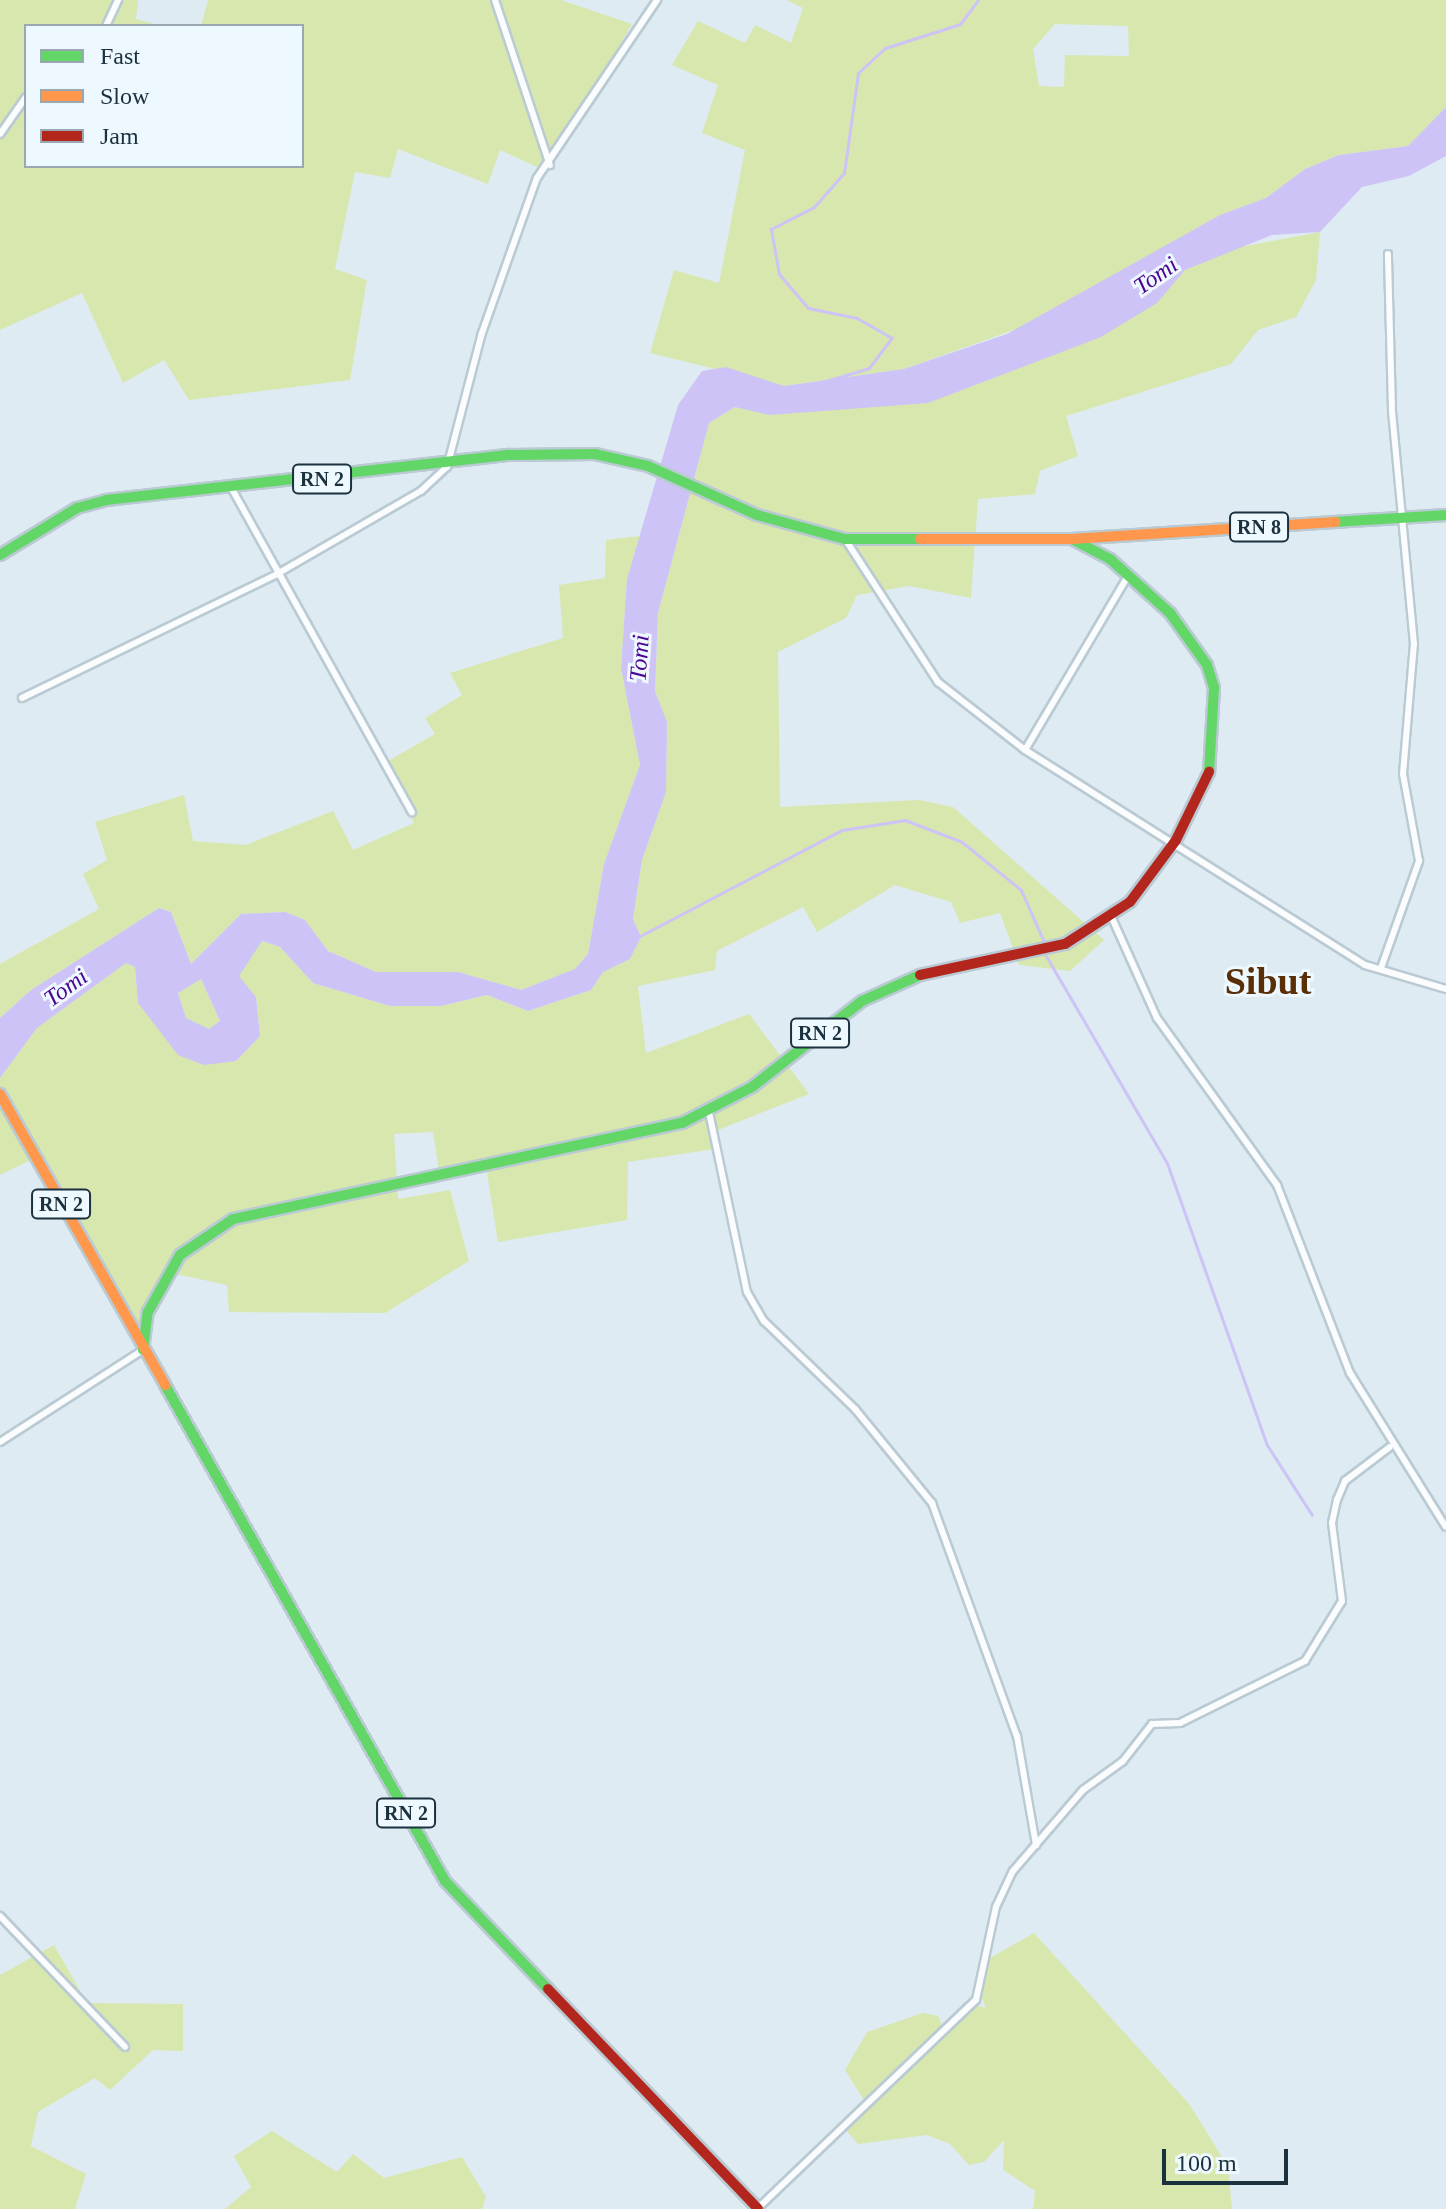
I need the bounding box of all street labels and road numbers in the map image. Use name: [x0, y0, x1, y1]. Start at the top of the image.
road number: RN 2: [292, 463, 352, 495]
road number: RN 8: [1229, 511, 1289, 543]
road number: RN 2: [790, 1017, 850, 1049]
road number: RN 2: [31, 1188, 91, 1220]
road number: RN 2: [376, 1797, 436, 1829]

